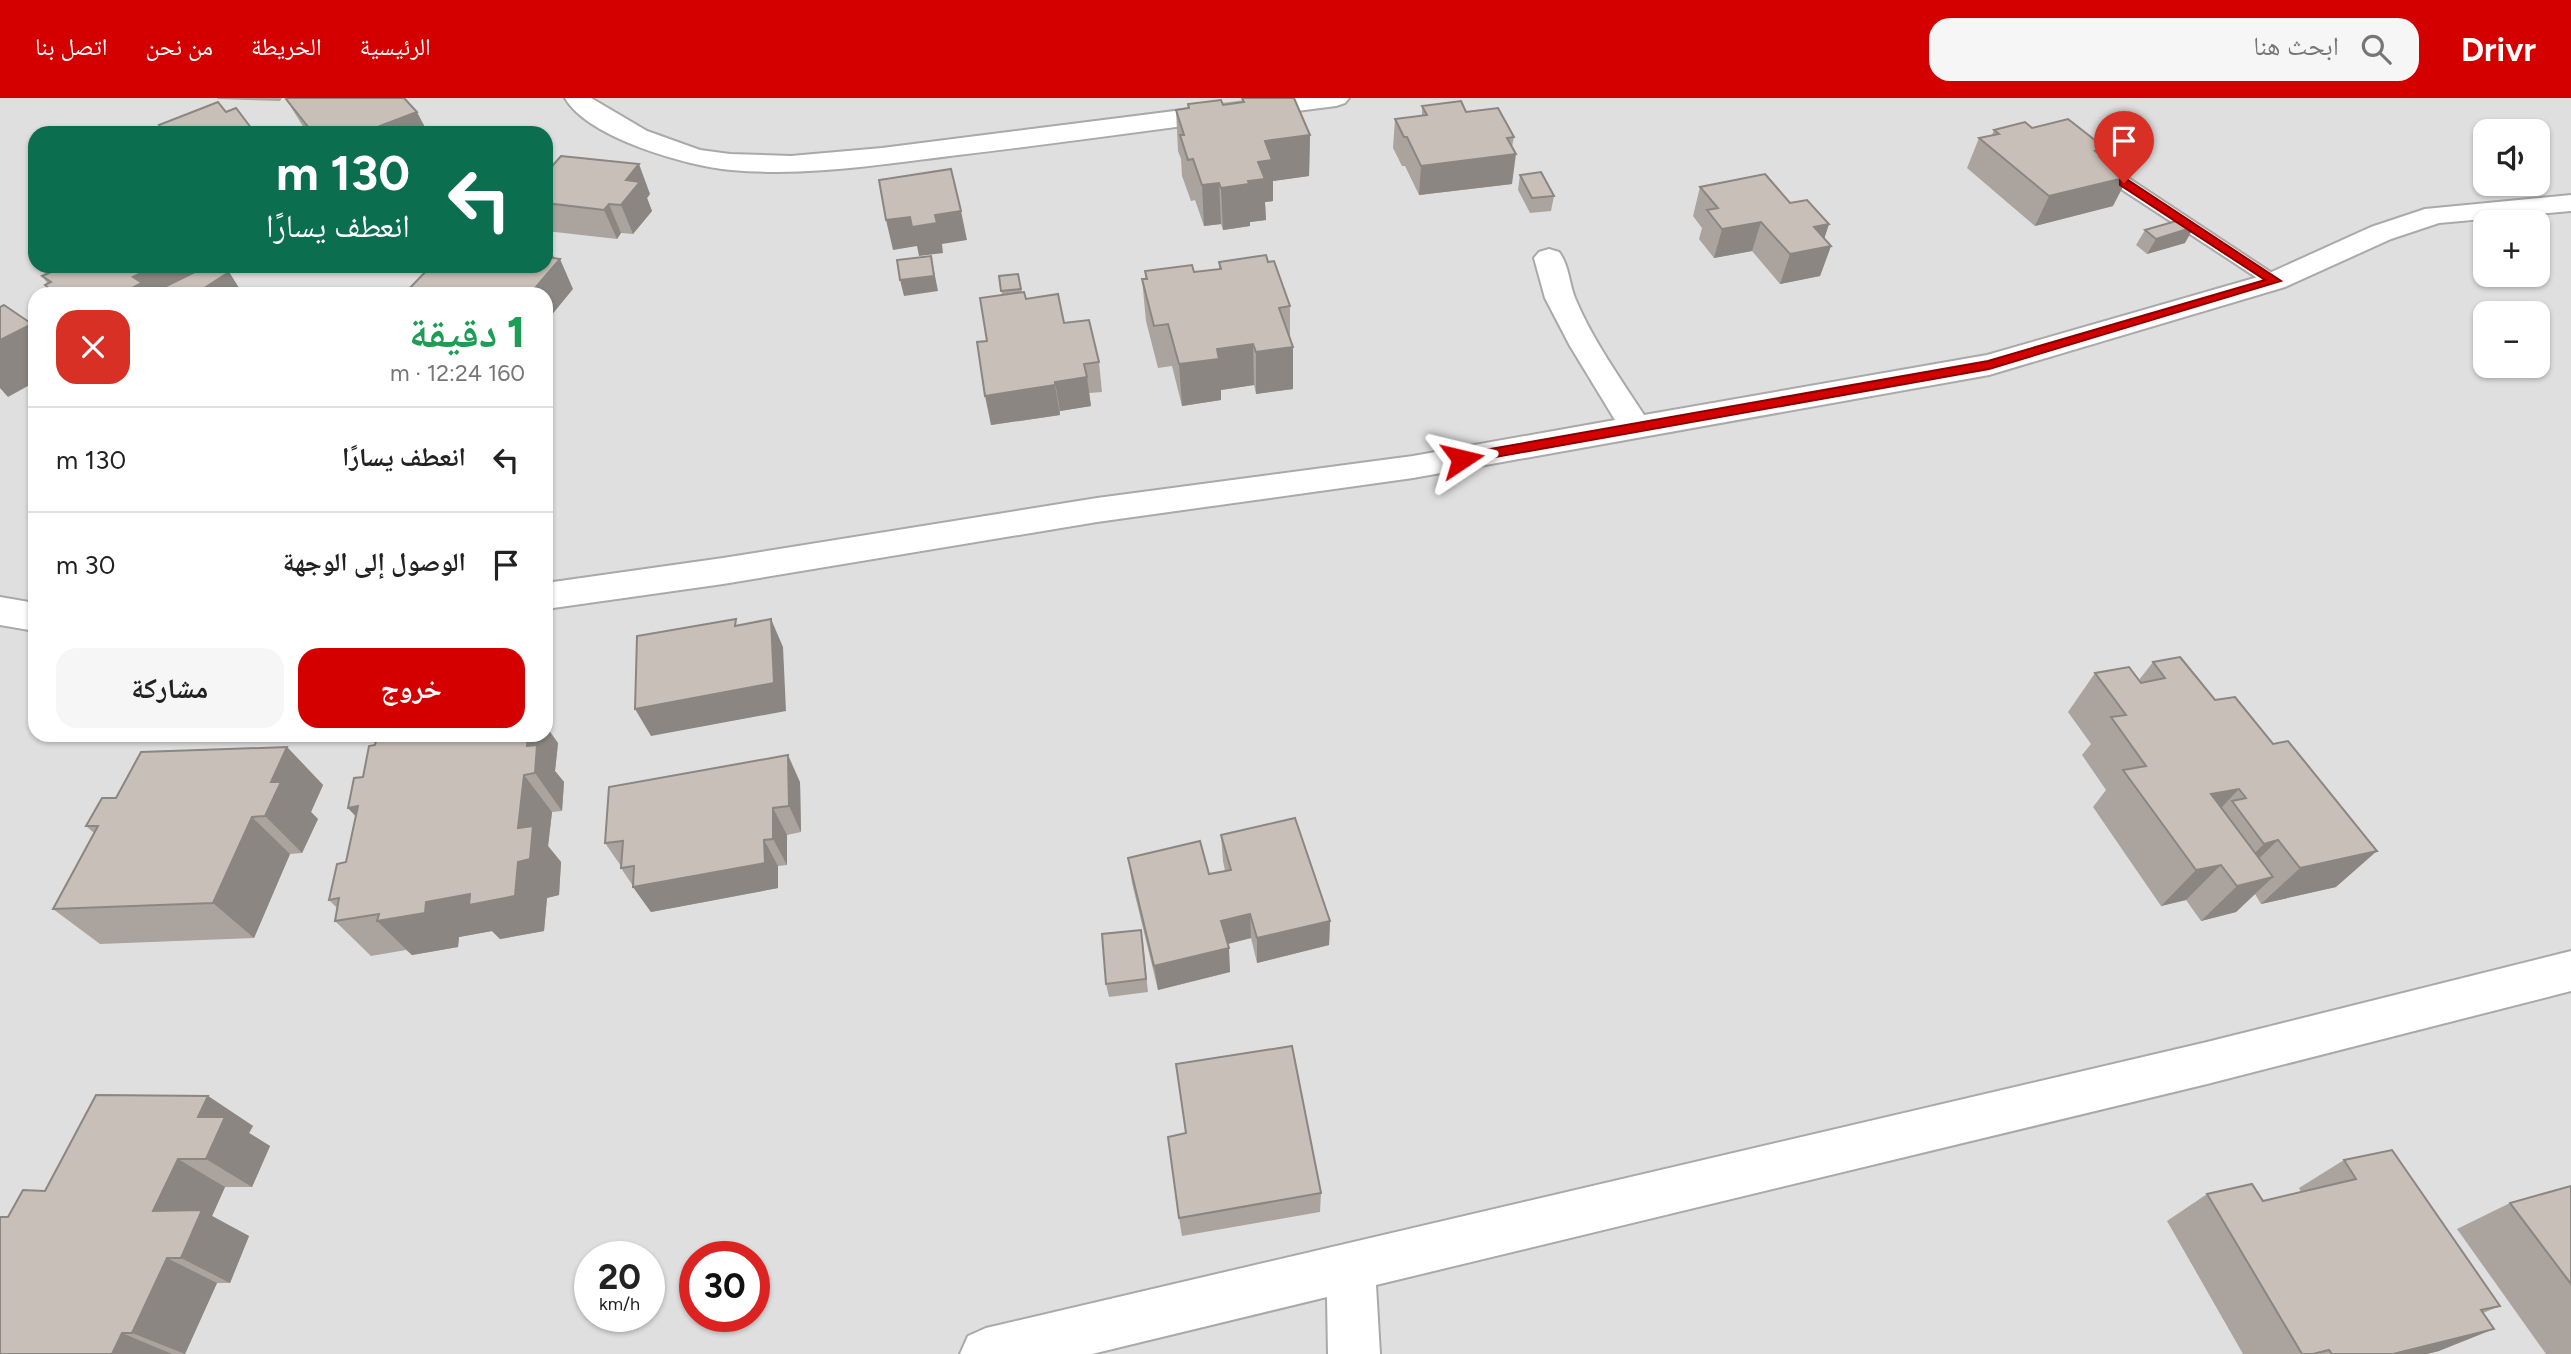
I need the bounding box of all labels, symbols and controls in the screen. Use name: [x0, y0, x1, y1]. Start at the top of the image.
search box: [1929, 18, 2419, 81]
text: ابحث هنا: [2253, 30, 2339, 62]
icon: search: [2357, 30, 2395, 68]
text: Drivr: [2461, 30, 2536, 69]
text: اتصل بنا: [35, 32, 107, 61]
text: من نحن: [145, 32, 213, 61]
text: الخريطة: [251, 32, 322, 61]
text: الرئيسية: [360, 32, 431, 61]
pin: [2094, 111, 2154, 183]
map controls: [2473, 119, 2550, 378]
button: sound: [2473, 119, 2550, 196]
icon: arrive: [2105, 122, 2143, 160]
text: 130 m: [276, 143, 410, 202]
icon: left: [434, 154, 525, 245]
text: انعطف يسارًا: [266, 207, 410, 245]
button: +: [2473, 210, 2550, 287]
button: −: [2473, 301, 2550, 378]
text: 1 دقيقة: [409, 307, 525, 358]
button: close: [56, 310, 130, 384]
text: 160 m · 12:24: [390, 359, 525, 387]
position arrow: [1425, 422, 1499, 496]
text: انعطف يسارًا: [342, 441, 466, 473]
icon: left: [487, 441, 525, 479]
text: 130 m: [56, 444, 126, 476]
text: الوصول إلى الوجهة: [283, 546, 466, 578]
icon: arrive: [487, 546, 525, 584]
text: 30 m: [56, 549, 115, 581]
button: مشاركة: [56, 648, 284, 728]
button: خروج: [298, 648, 525, 728]
speed limit sign: 30: [679, 1241, 770, 1332]
text: 20: [598, 1256, 641, 1298]
text: km/h: [599, 1293, 640, 1315]

